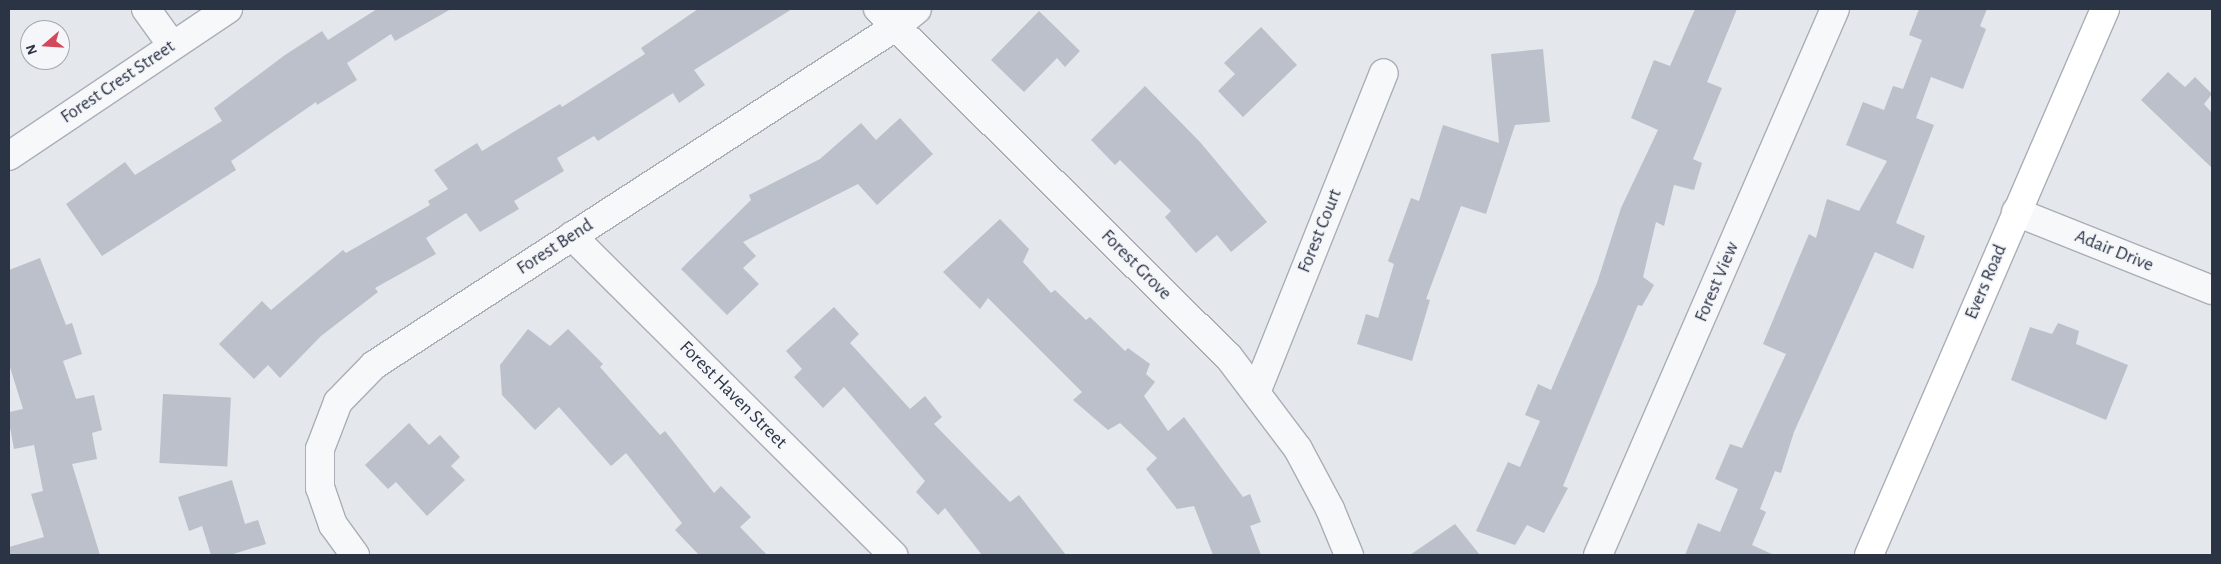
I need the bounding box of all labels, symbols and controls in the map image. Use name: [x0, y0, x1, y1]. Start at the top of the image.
north arrow: [20, 20, 70, 70]
street label: Forest Crest Street: [56, 35, 180, 129]
text: N: [24, 43, 40, 56]
street label: Forest Court: [1293, 186, 1347, 276]
street label: Forest Bend: [513, 214, 597, 280]
street label: Forest Grove: [1096, 225, 1176, 305]
street label: Adair Drive: [2071, 225, 2157, 277]
street label: Forest View: [1690, 239, 1744, 325]
street label: Evers Road: [1960, 241, 2012, 323]
street label: Forest Haven Street: [674, 336, 792, 454]

